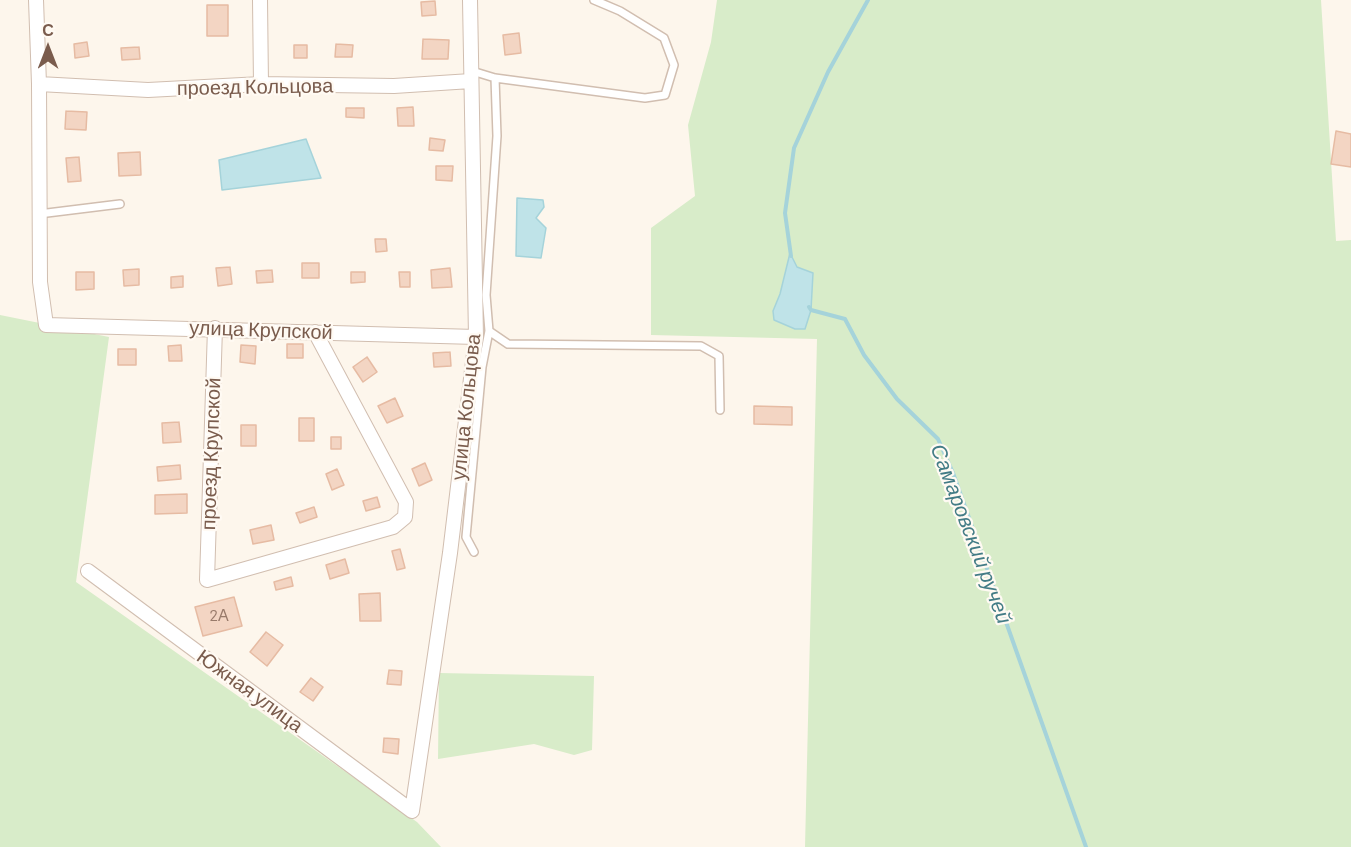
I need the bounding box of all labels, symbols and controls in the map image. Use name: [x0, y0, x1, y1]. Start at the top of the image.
north arrow: [18, 18, 78, 78]
text: С: [42, 20, 54, 39]
street label: проезд Кольцова: [177, 74, 333, 100]
street label: улица Крупской: [189, 316, 333, 344]
street label: улица Кольцова: [446, 333, 486, 481]
street label: проезд Крупской: [196, 377, 226, 531]
water label: Самаровский ручей: [925, 441, 1017, 627]
house number: 2А: [209, 606, 229, 626]
street label: Южная улица: [192, 644, 308, 738]

